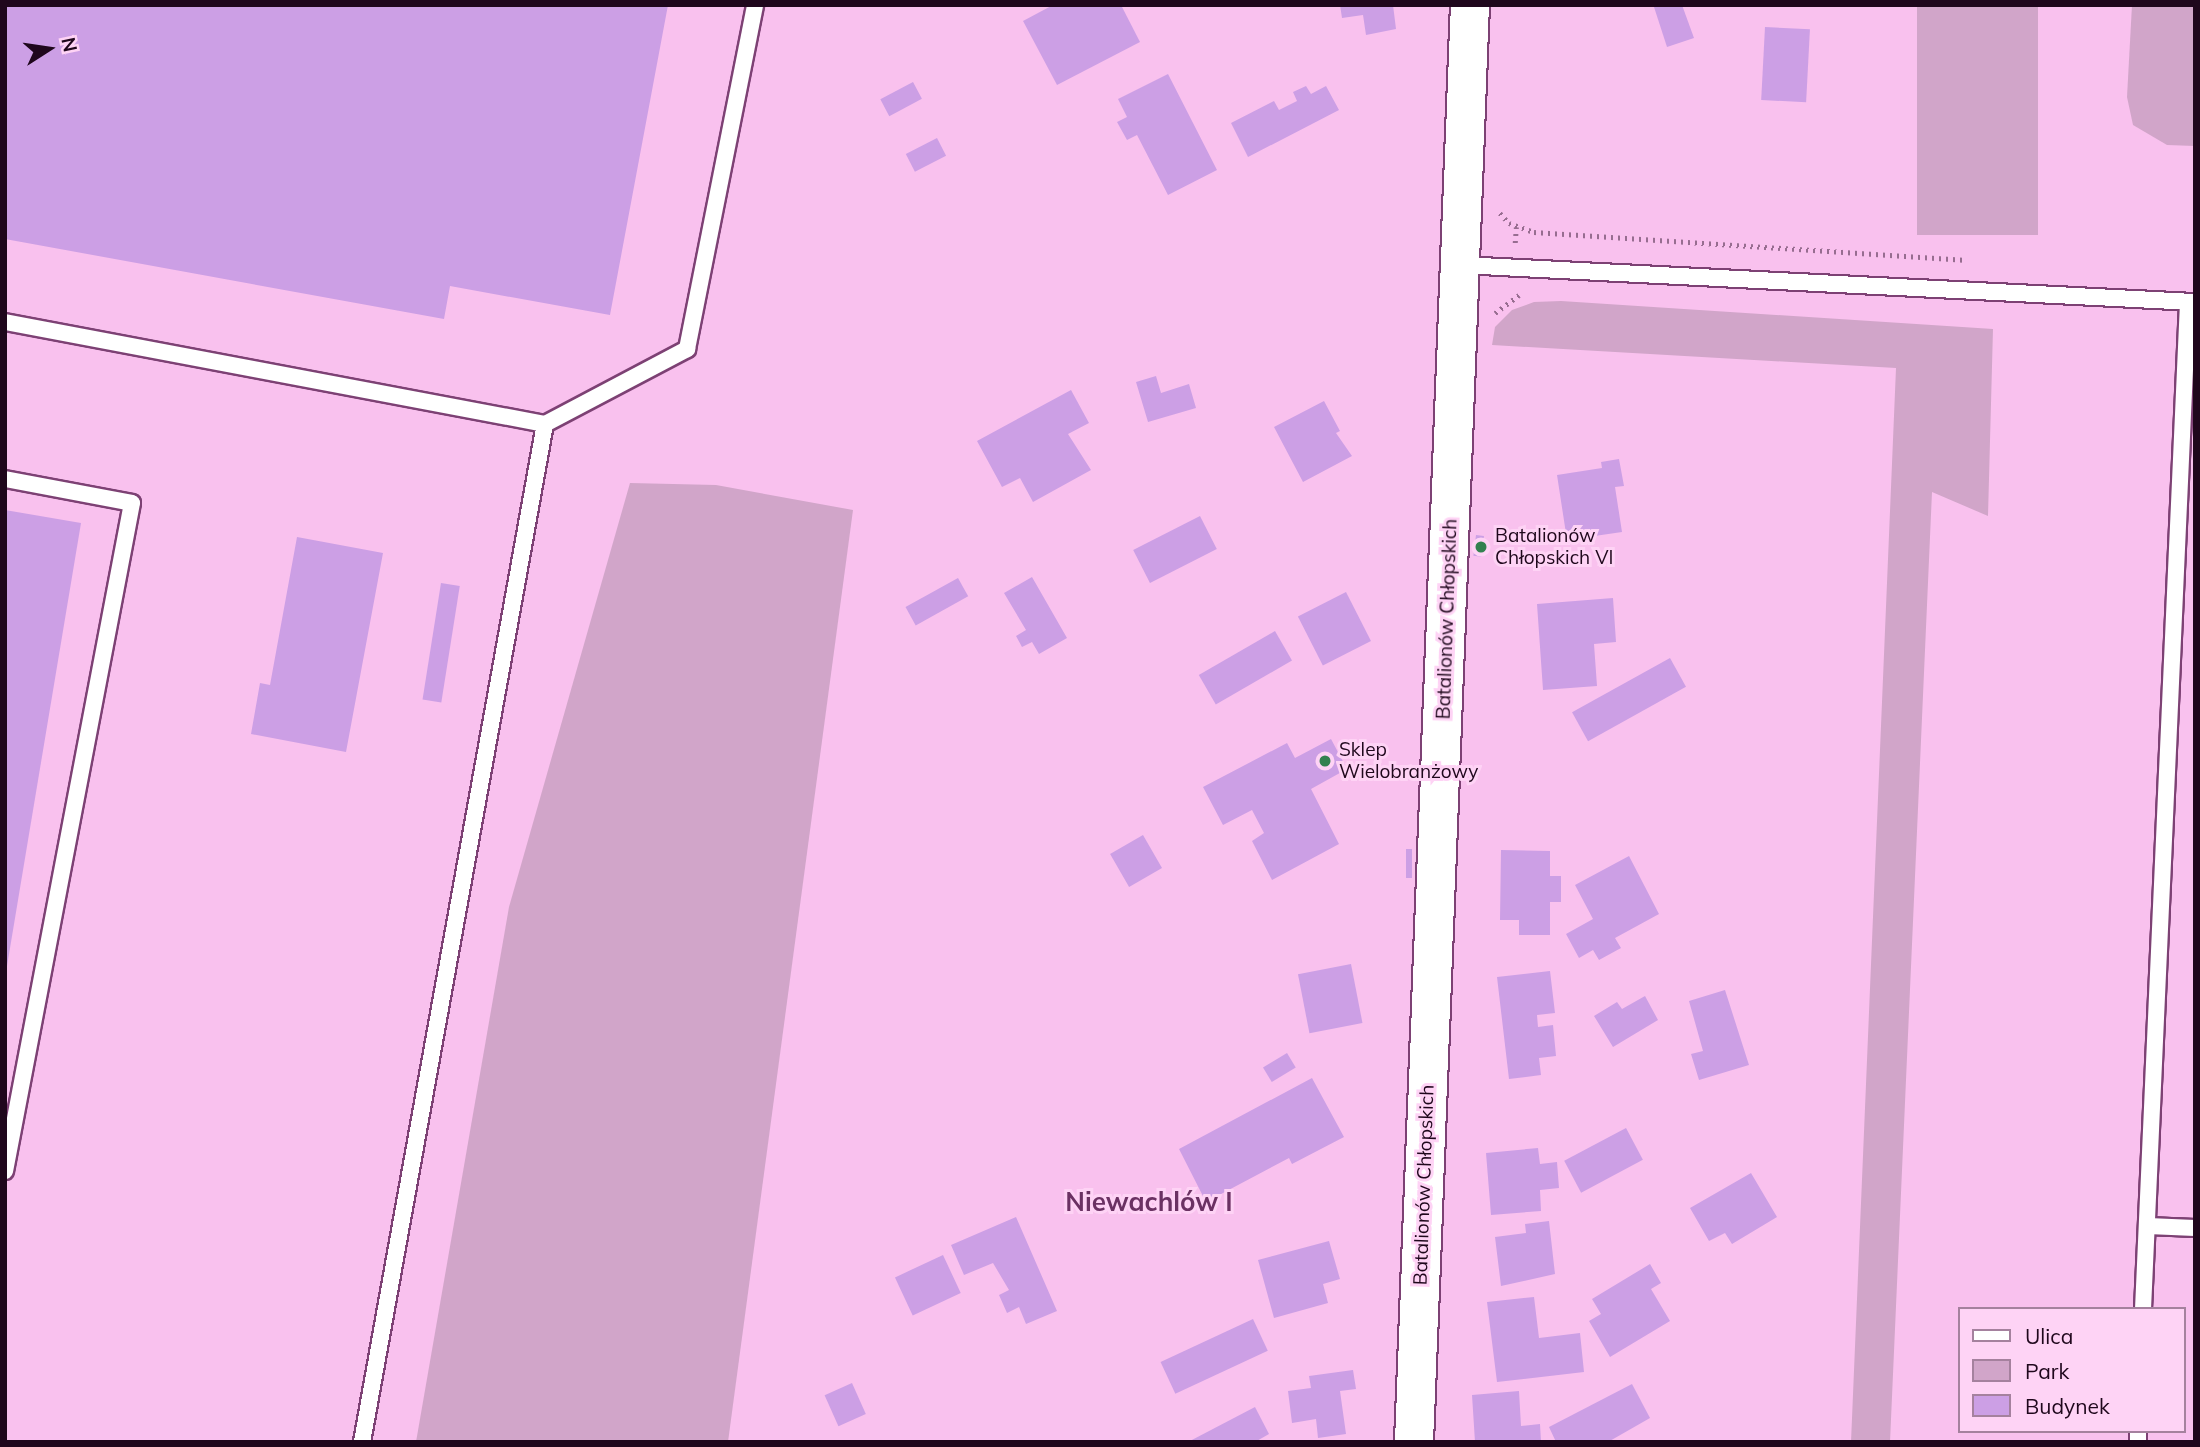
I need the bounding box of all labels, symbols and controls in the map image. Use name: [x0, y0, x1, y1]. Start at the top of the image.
north arrow: [14, 14, 84, 84]
text: N: [56, 35, 83, 54]
street label: Batalionów Chłopskich: [1432, 518, 1462, 720]
place label: Batalionów Chłopskich VI: [1495, 525, 1613, 569]
marker: Batalionów Chłopskich VI: [1473, 539, 1489, 555]
place label: Sklep Wielobranżowy: [1339, 739, 1478, 783]
marker: Sklep Wielobranżowy: [1317, 753, 1333, 769]
street label: Batalionów Chłopskich: [1409, 1084, 1439, 1286]
district label: Niewachlów I: [1065, 1186, 1233, 1218]
legend: [1958, 1307, 2186, 1433]
text: Ulica: [2025, 1323, 2073, 1349]
text: Park: [2025, 1358, 2069, 1384]
text: Budynek: [2025, 1393, 2110, 1419]

